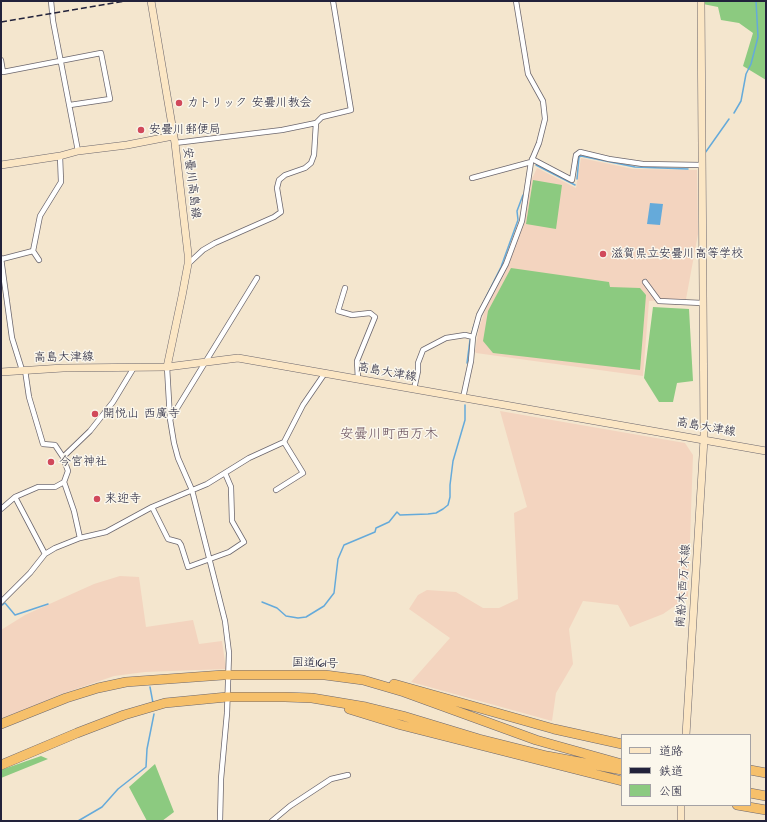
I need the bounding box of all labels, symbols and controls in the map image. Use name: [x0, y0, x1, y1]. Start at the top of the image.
place label: カトリック 安曇川教会: [187, 96, 312, 110]
marker: カトリック 安曇川教会: [174, 98, 184, 108]
place label: 安曇川郵便局: [149, 123, 221, 137]
marker: 安曇川郵便局: [136, 125, 146, 135]
street label: 安曇川高島線: [179, 146, 203, 220]
place label: 滋賀県立安曇川高等学校: [611, 247, 743, 261]
marker: 滋賀県立安曇川高等学校: [598, 249, 608, 259]
street label: 高島大津線: [34, 350, 94, 366]
street label: 高島大津線: [356, 361, 418, 385]
place label: 開悦山 西廣寺: [103, 407, 180, 421]
marker: 開悦山 西廣寺: [90, 409, 100, 419]
street label: 高島大津線: [675, 416, 737, 440]
district label: 安曇川町西万木: [340, 427, 438, 443]
place label: 今宮神社: [59, 455, 107, 469]
marker: 今宮神社: [46, 457, 56, 467]
place label: 来迎寺: [105, 492, 141, 506]
marker: 来迎寺: [92, 494, 102, 504]
street label: 南船木西万木線: [674, 544, 694, 628]
street label: 国道161号: [291, 656, 339, 672]
legend: [621, 734, 751, 806]
text: 道路: [659, 743, 683, 760]
text: 鉄道: [659, 763, 683, 780]
text: 公園: [659, 783, 683, 800]

